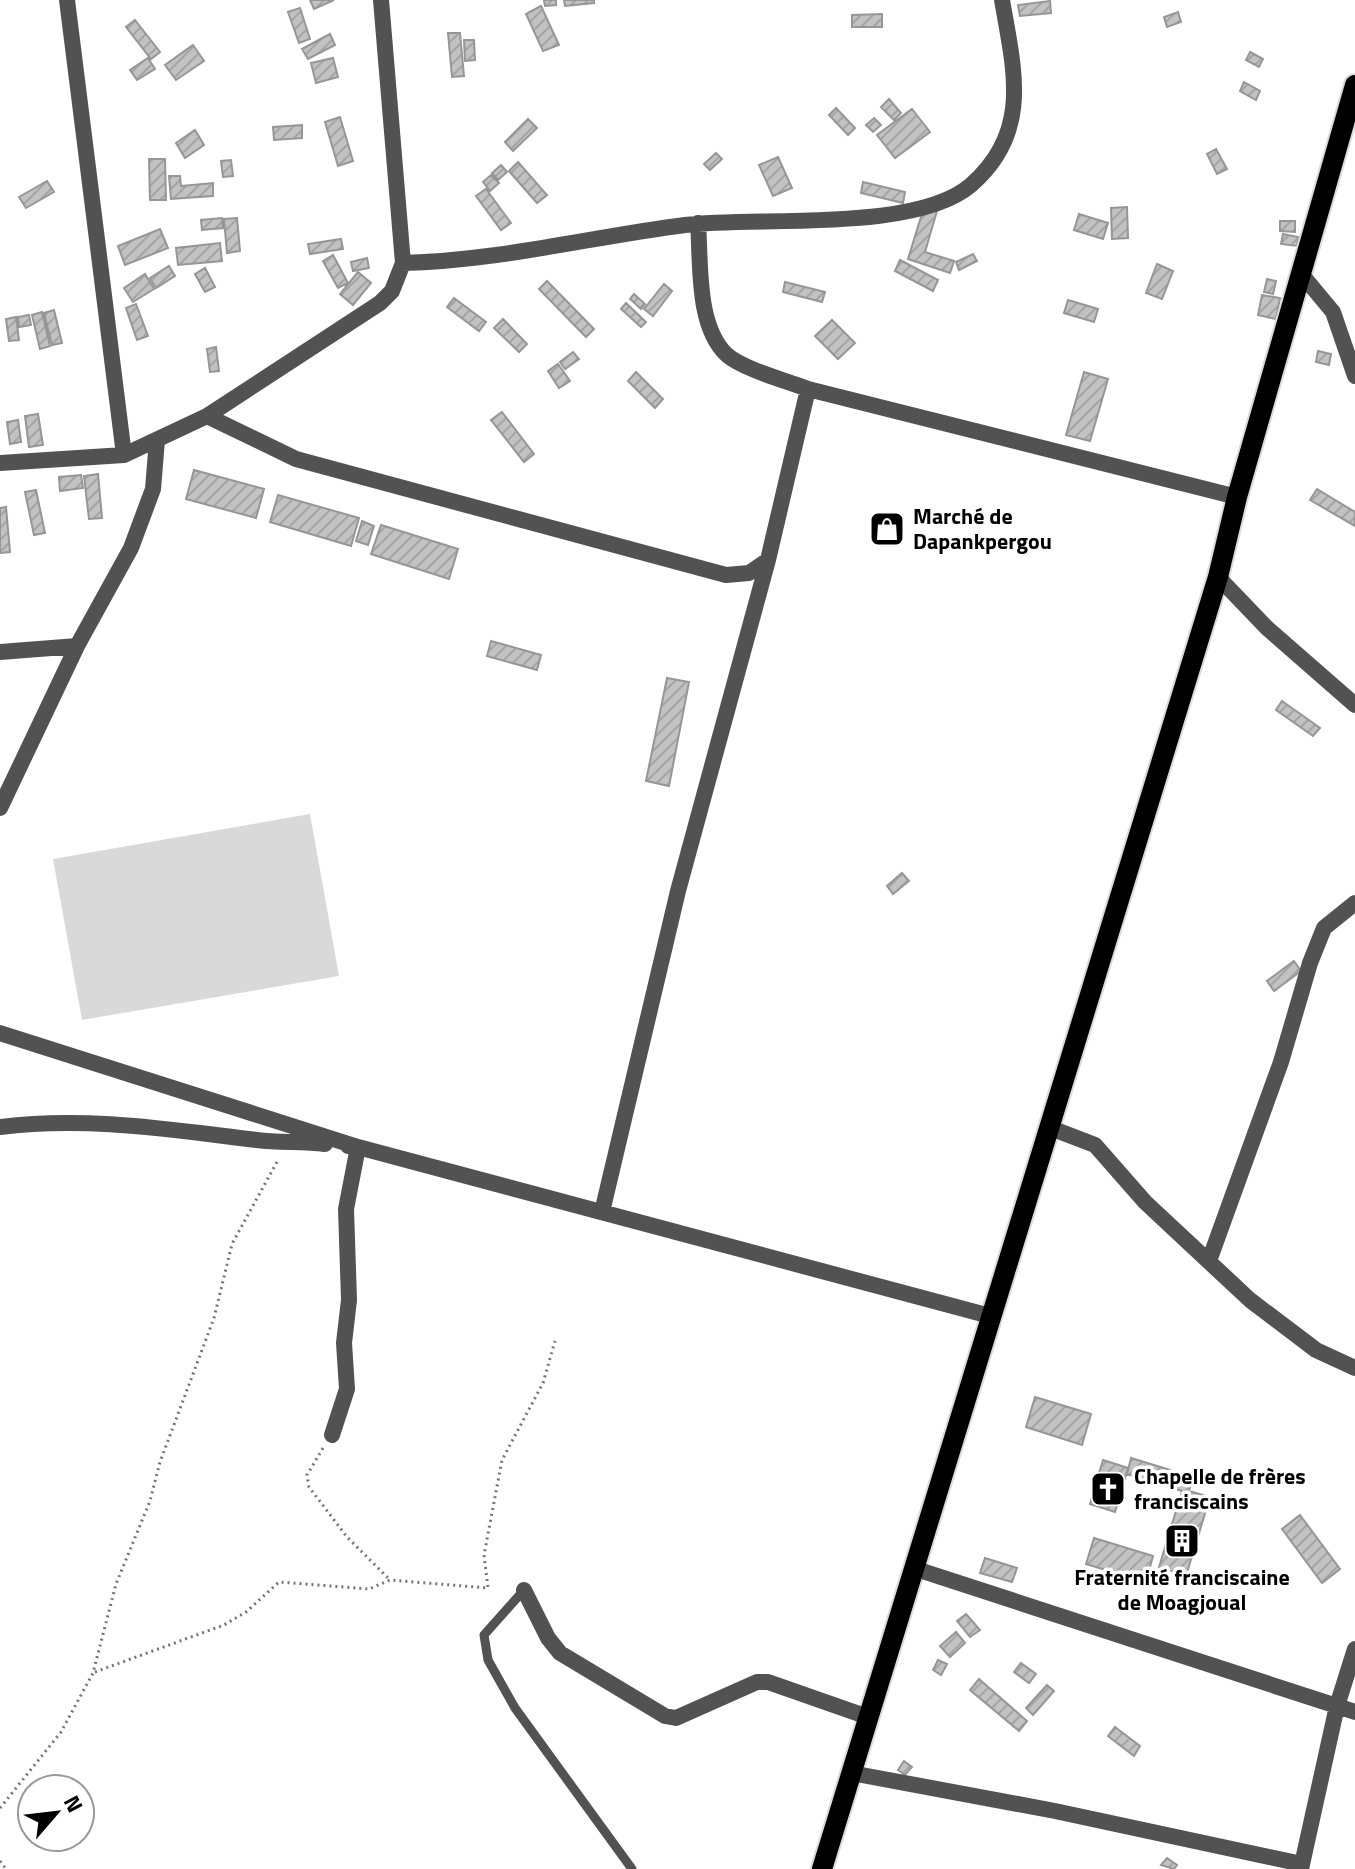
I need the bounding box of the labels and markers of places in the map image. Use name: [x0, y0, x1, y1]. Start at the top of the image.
place label: Marché de Dapankpergou: [913, 499, 1052, 558]
shop icon: Marché de Dapankpergou: [868, 510, 906, 548]
place label: Chapelle de frères franciscains: [1134, 1459, 1306, 1518]
church icon: Chapelle de frères franciscains: [1089, 1470, 1127, 1508]
building icon: Fraternité franciscaine de Moagjoual: [1163, 1522, 1201, 1560]
place label: Fraternité franciscaine de Moagjoual: [1074, 1560, 1290, 1619]

